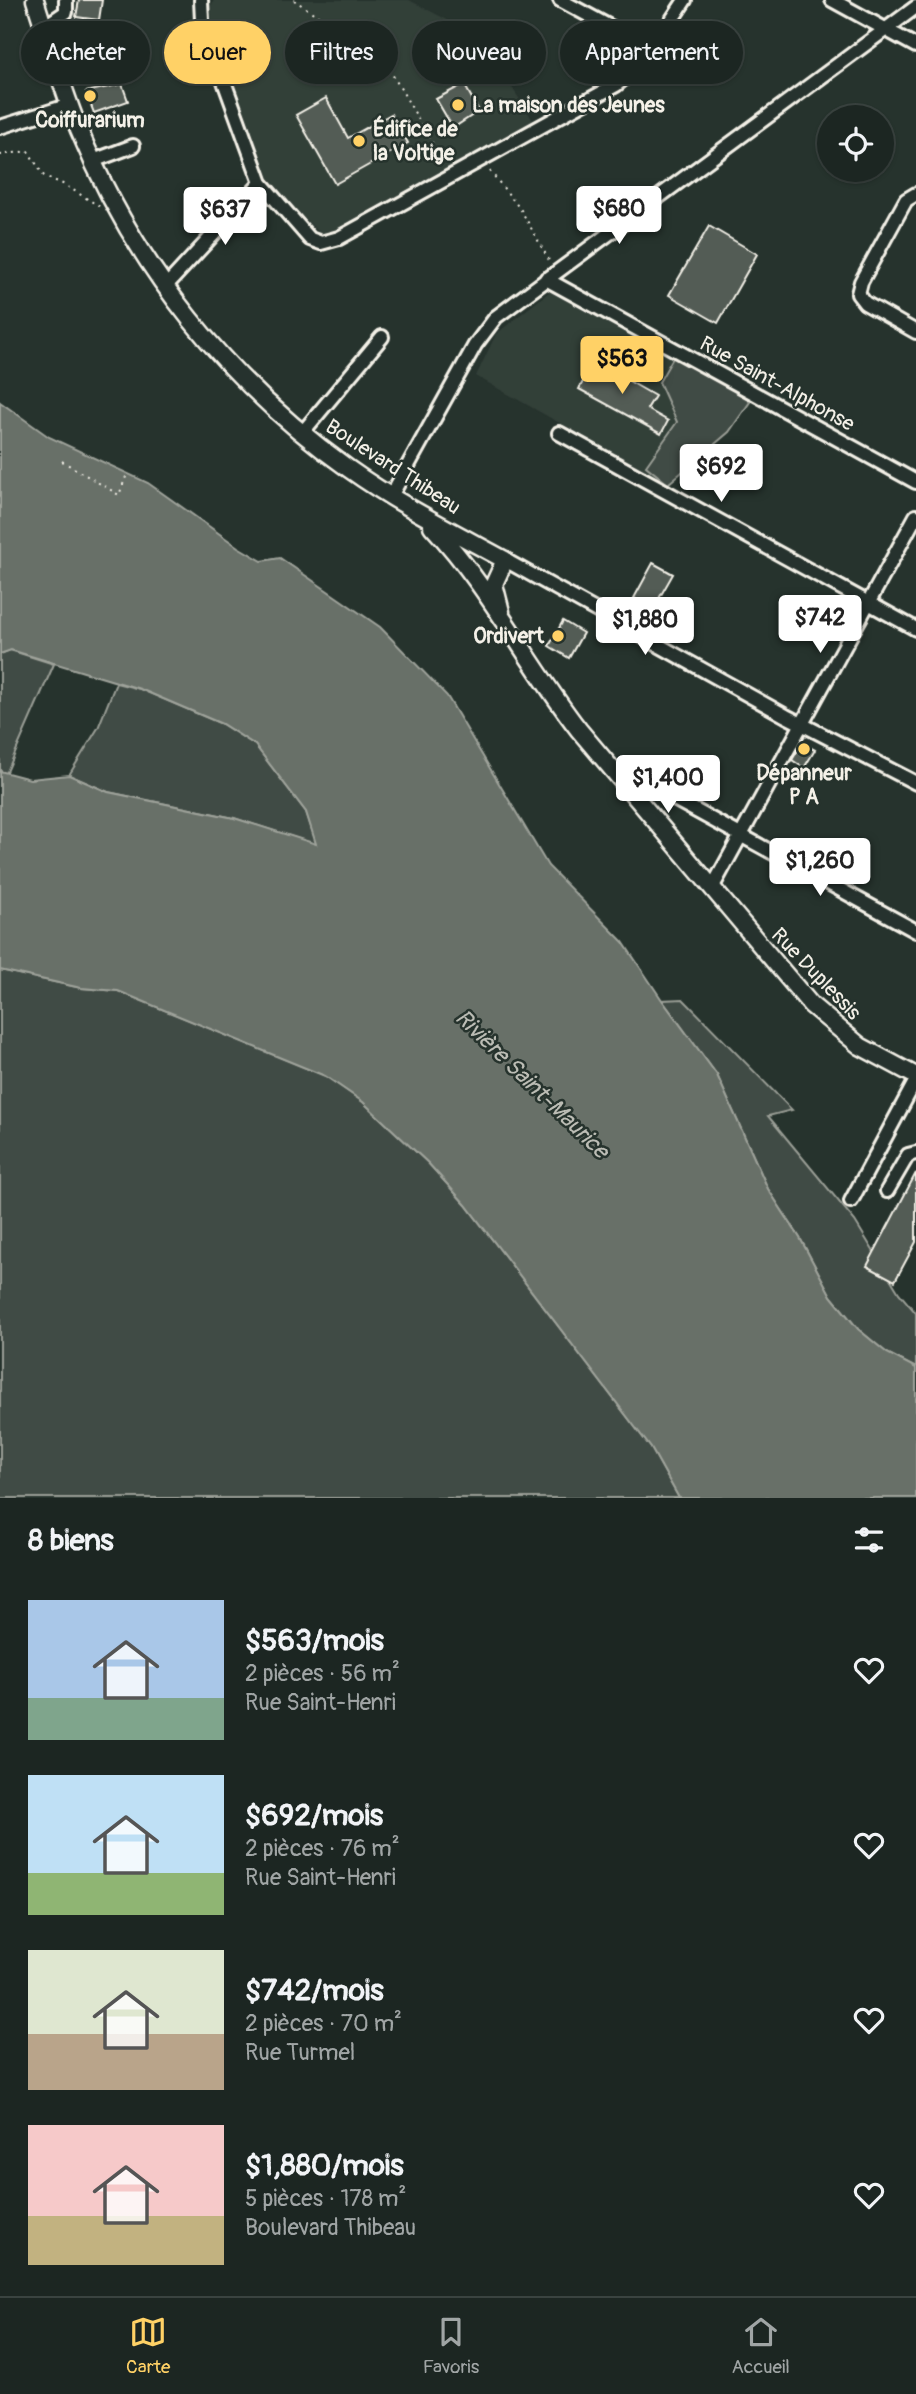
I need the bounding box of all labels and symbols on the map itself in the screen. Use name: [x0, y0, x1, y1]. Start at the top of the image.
marker: Coiffurarium: [82, 88, 98, 104]
place label: La maison des Jeunes: [472, 92, 665, 119]
marker: La maison des Jeunes: [450, 97, 466, 113]
place label: Coiffurarium: [35, 107, 145, 134]
place label: Édifice de la Voltige: [373, 115, 458, 167]
marker: Édifice de la Voltige: [351, 133, 367, 149]
pin: $680: [578, 187, 660, 246]
pin: $637: [184, 188, 266, 247]
street label: Rue Saint-Alphonse: [695, 330, 860, 438]
pin: $563: [581, 336, 663, 396]
street label: Boulevard Thibeau: [320, 413, 466, 521]
pin: $692: [680, 444, 762, 504]
pin: $742: [779, 596, 861, 655]
pin: $1,880: [588, 598, 702, 657]
place label: Ordivert: [473, 623, 545, 650]
marker: Ordivert: [550, 628, 566, 644]
marker: Dépanneur P A: [796, 741, 812, 757]
pin: $1,400: [611, 756, 725, 815]
place label: Dépanneur P A: [756, 760, 852, 811]
pin: $1,260: [763, 838, 877, 898]
street label: Rue Duplessis: [765, 922, 867, 1026]
water label: Rivière Saint-Maurice: [449, 1003, 617, 1167]

